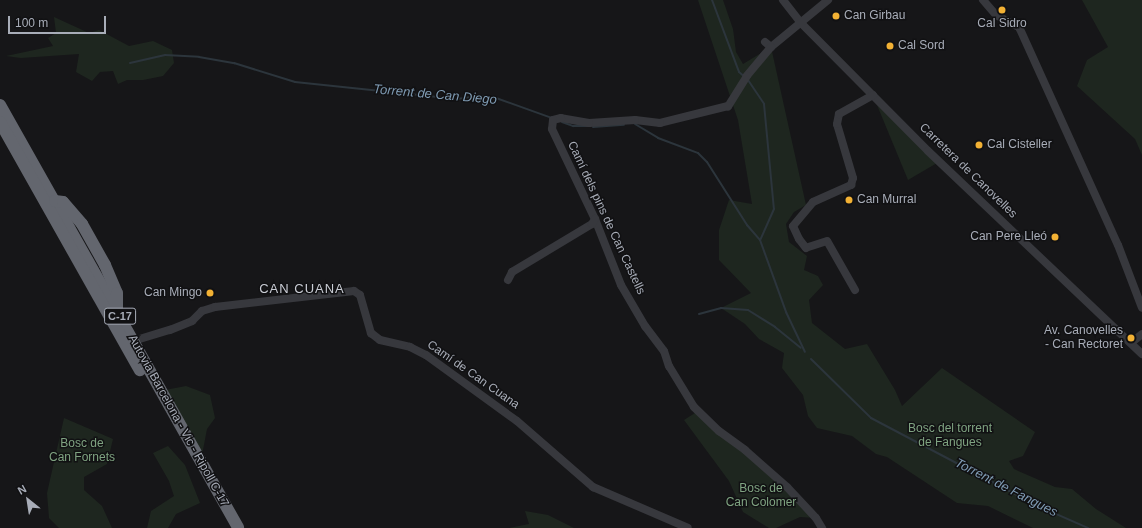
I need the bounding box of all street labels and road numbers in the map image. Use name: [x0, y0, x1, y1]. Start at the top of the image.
street label: Carretera de Canovelles: [916, 121, 1020, 221]
street label: Camí dels pins de Can Castells: [564, 139, 648, 297]
road number: C-17: [104, 307, 136, 325]
street label: Autovia Barcelona - Vic - Ripoll C-17: [125, 332, 231, 510]
street label: Camí de Can Cuana: [424, 338, 522, 412]

